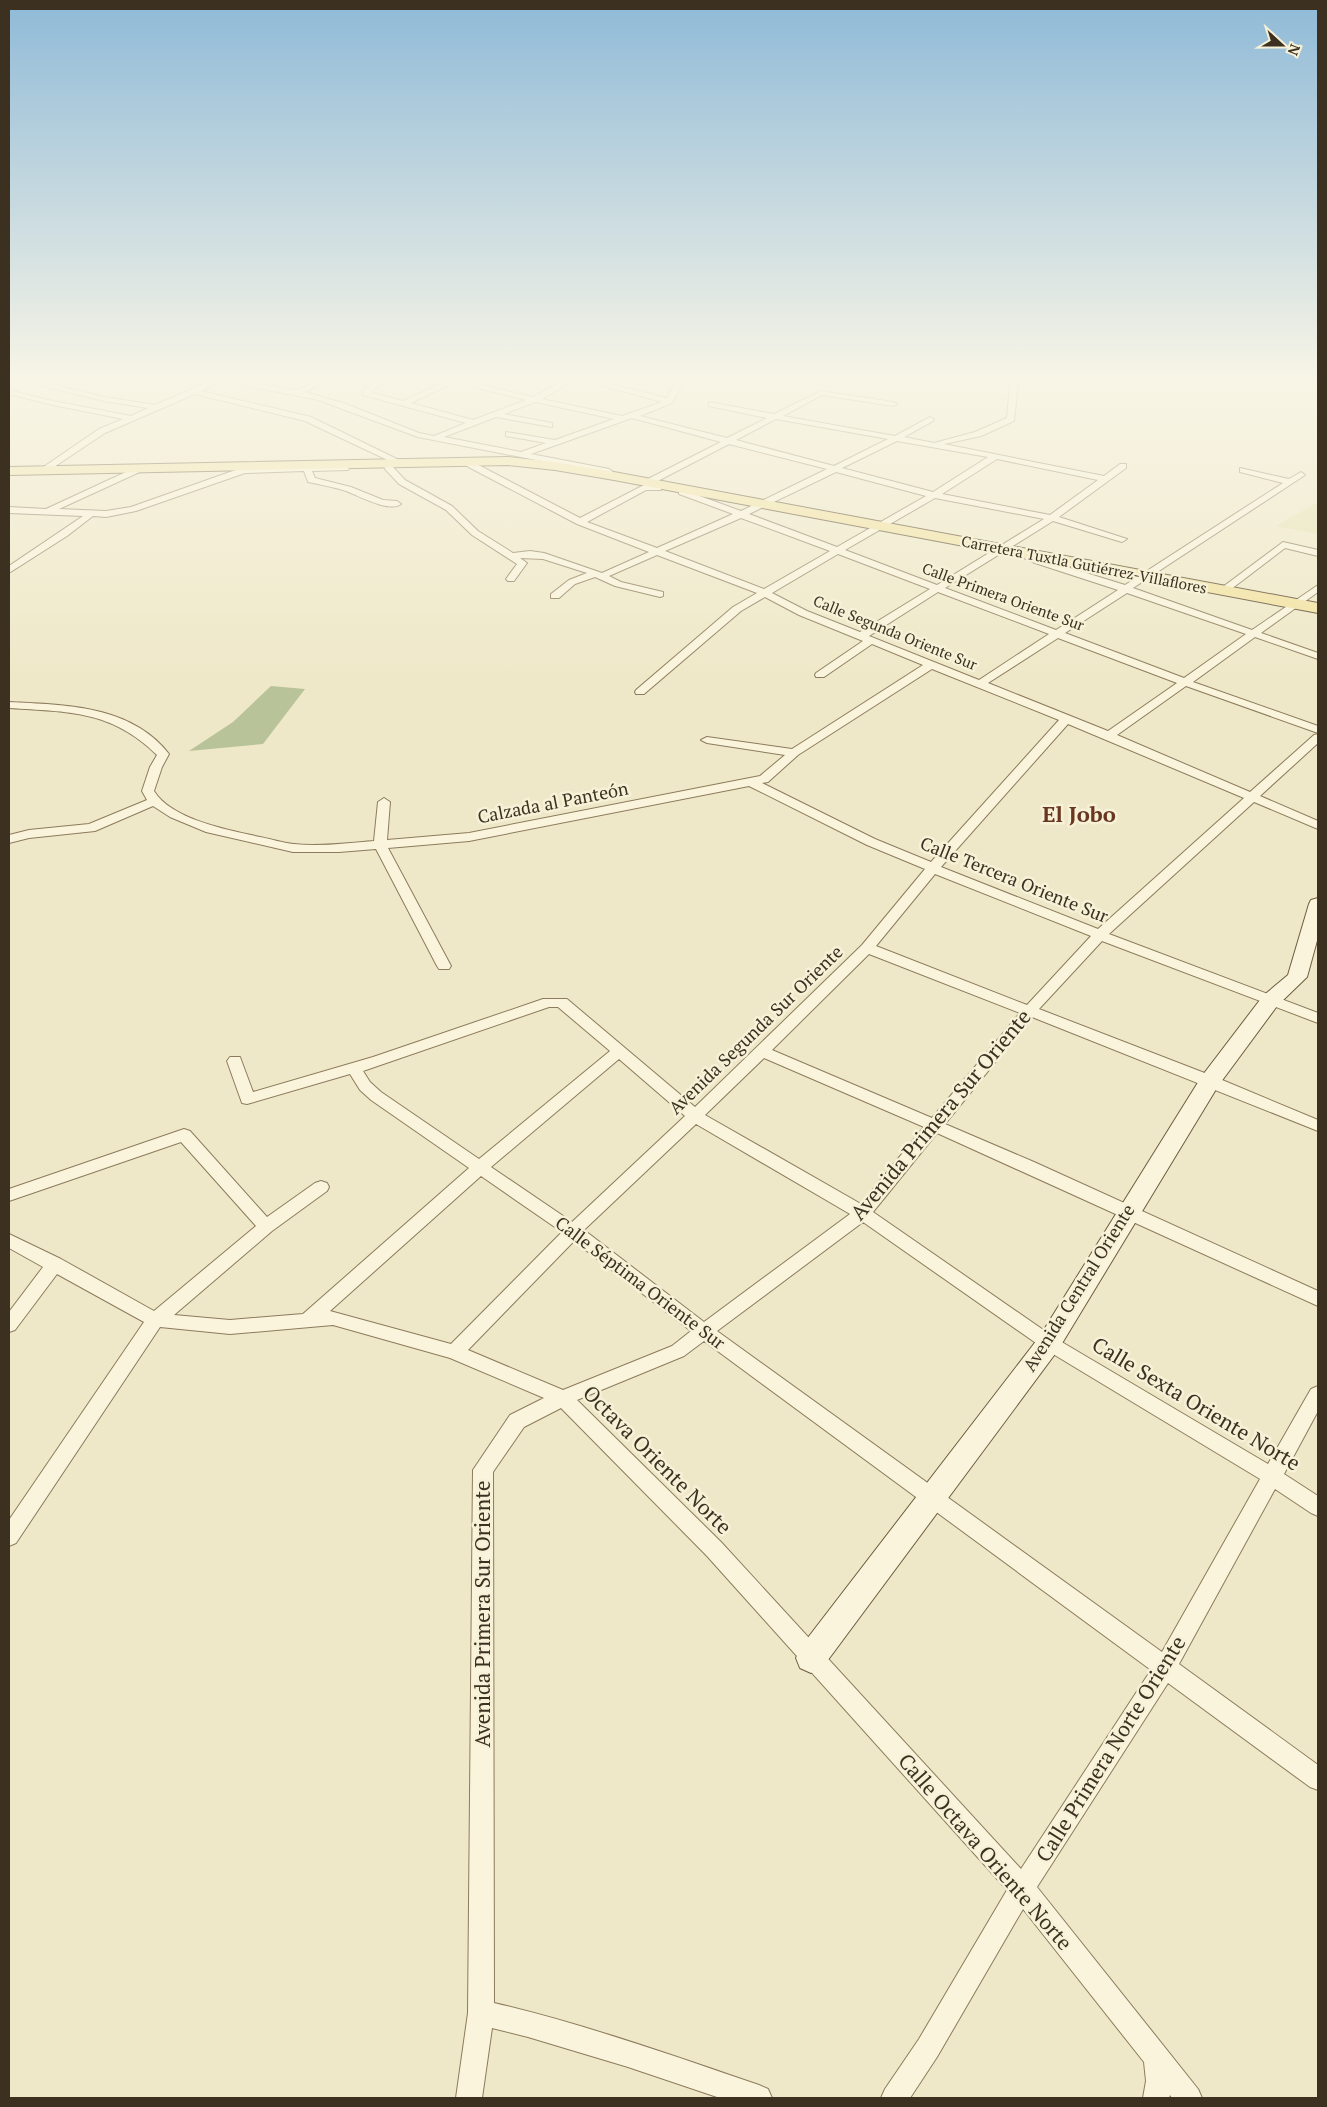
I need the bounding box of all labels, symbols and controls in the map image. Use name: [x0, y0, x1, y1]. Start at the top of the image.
north arrow: [1257, 20, 1307, 70]
text: N: [1284, 41, 1305, 59]
street label: Carretera Tuxtla Gutiérrez-Villaflores: [960, 530, 1209, 598]
street label: Calle Primera Oriente Sur: [920, 557, 1087, 635]
street label: Calle Segunda Oriente Sur: [810, 590, 980, 674]
street label: Calzada al Panteón: [475, 776, 631, 828]
district label: El Jobo: [1042, 799, 1116, 828]
street label: Calle Tercera Oriente Sur: [917, 830, 1112, 928]
street label: Avenida Segunda Sur Oriente: [663, 940, 848, 1119]
street label: Avenida Primera Sur Oriente: [844, 1003, 1037, 1226]
street label: Avenida Central Oriente: [1017, 1199, 1139, 1376]
street label: Calle Séptima Oriente Sur: [551, 1210, 731, 1354]
street label: Calle Sexta Oriente Norte: [1087, 1330, 1306, 1476]
street label: Octava Oriente Norte: [577, 1379, 738, 1540]
street label: Avenida Primera Sur Oriente: [468, 1481, 496, 1747]
street label: Calle Primera Norte Oriente: [1029, 1630, 1191, 1867]
street label: Calle Octava Oriente Norte: [892, 1747, 1079, 1956]

